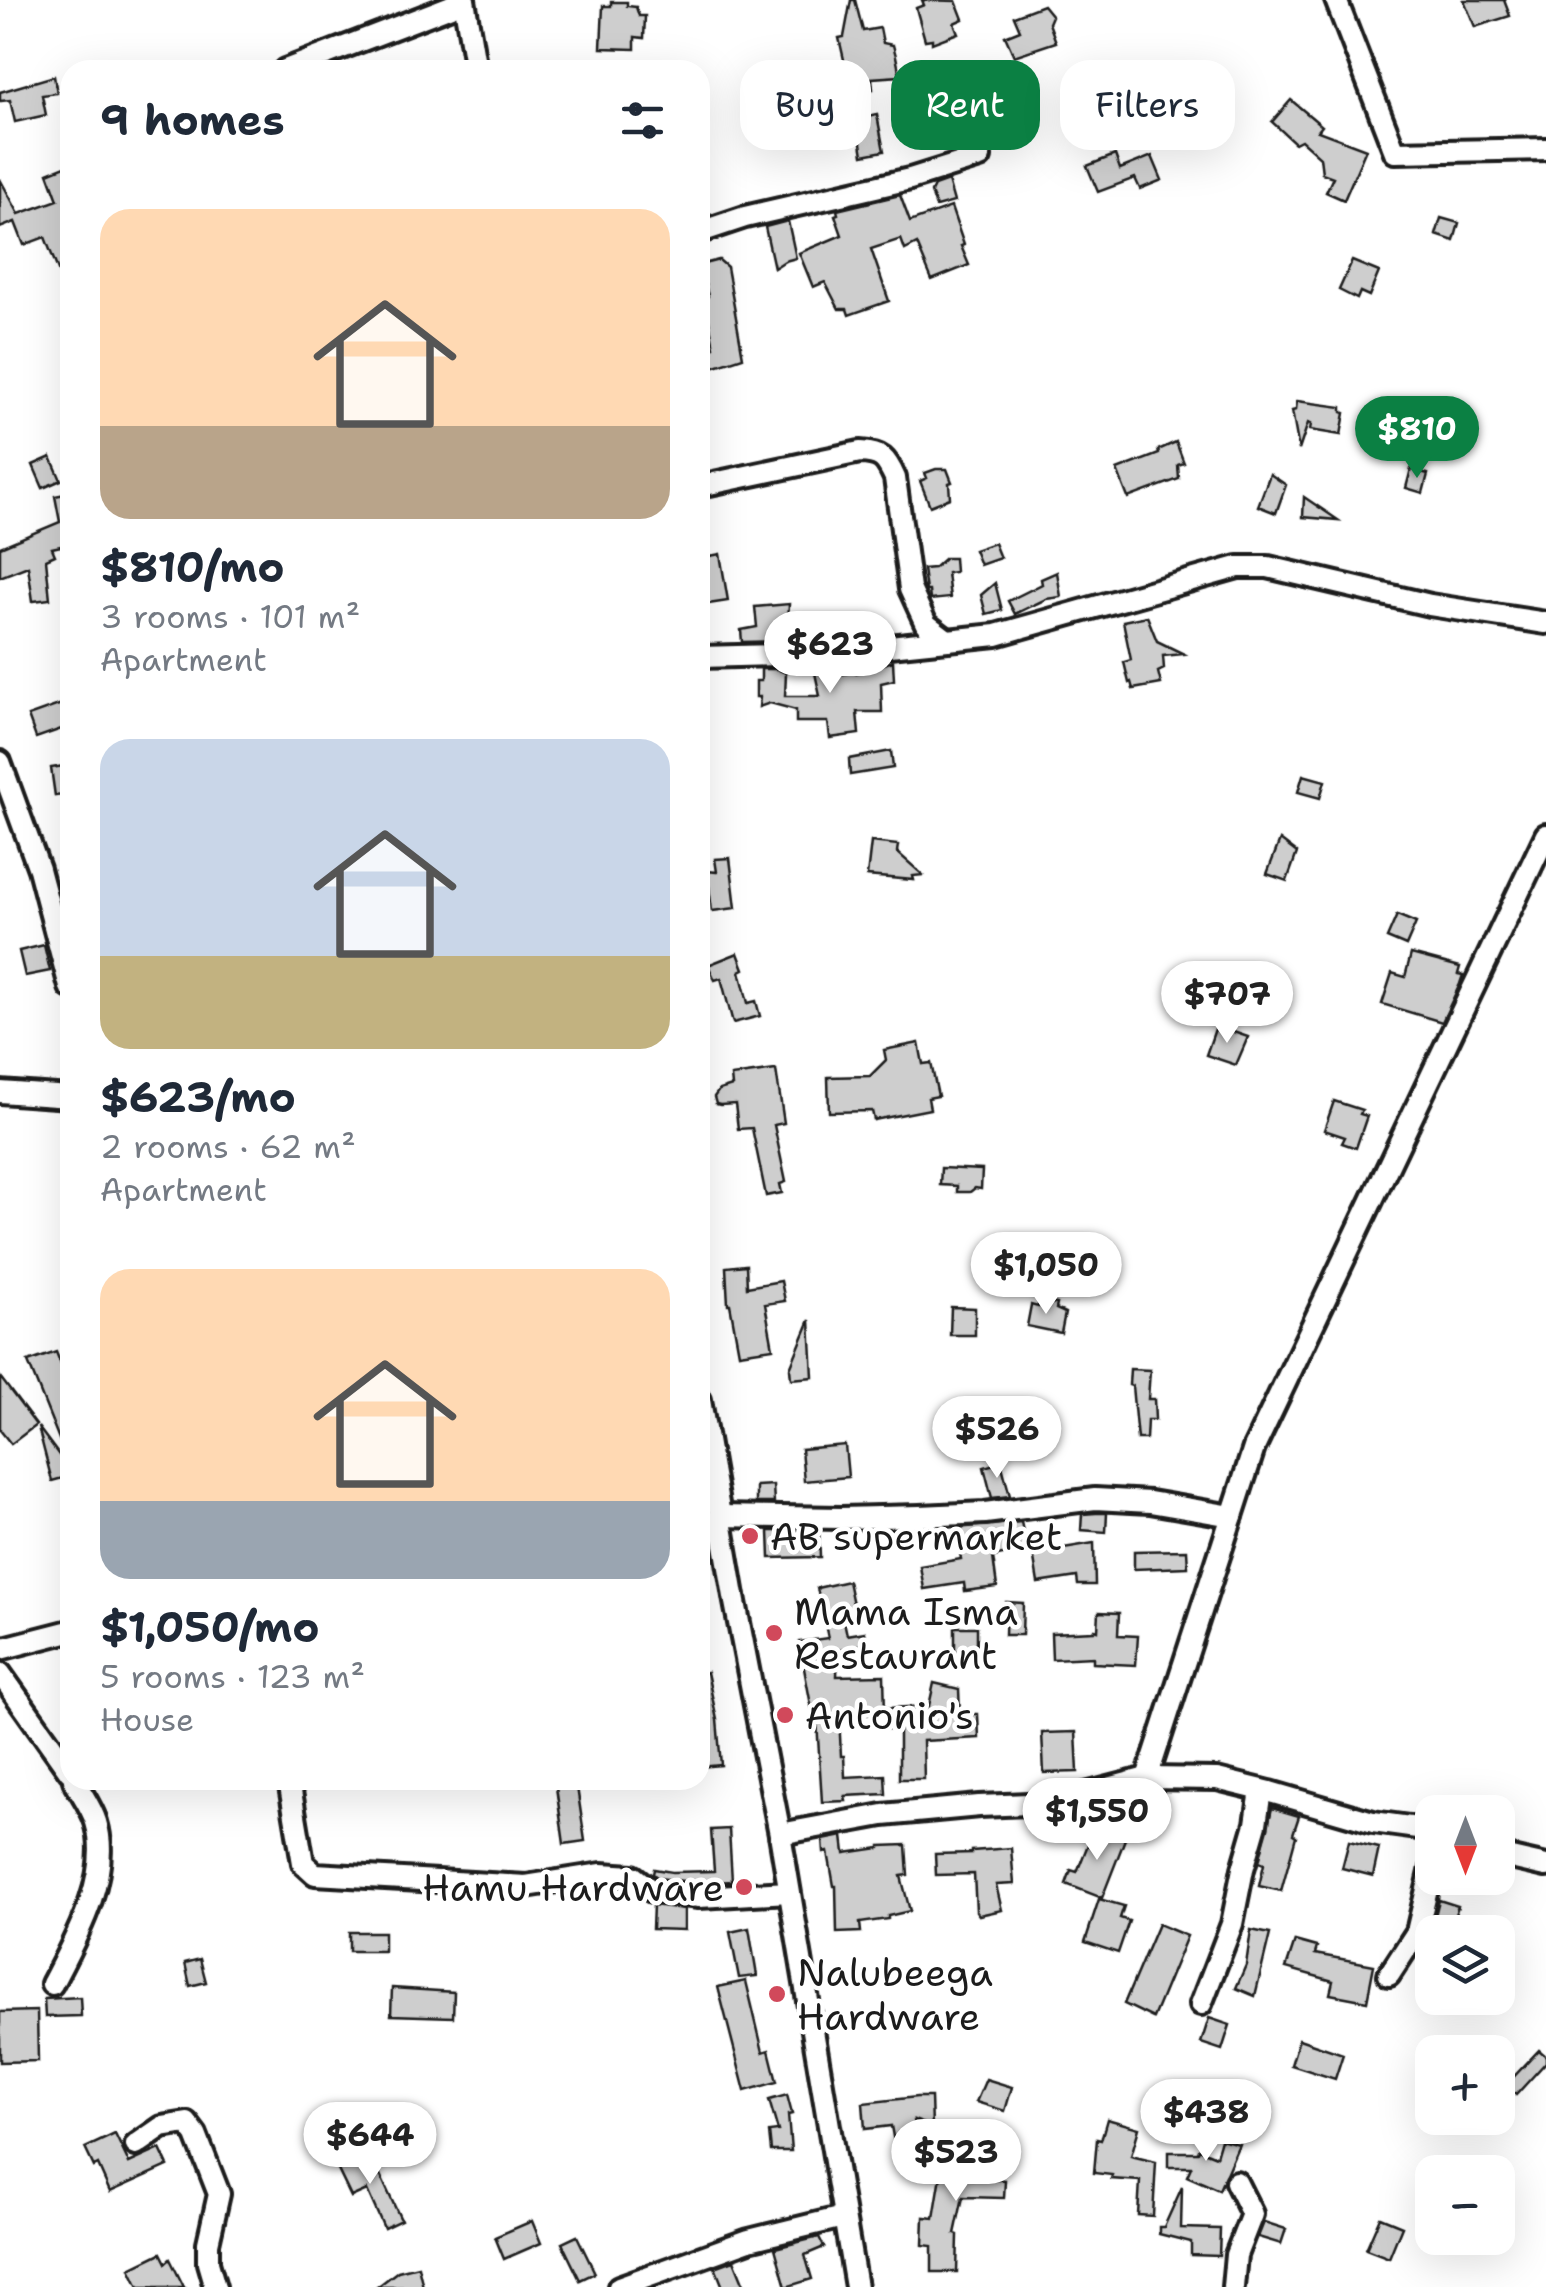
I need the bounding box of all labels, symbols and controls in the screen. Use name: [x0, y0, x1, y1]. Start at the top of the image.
chip: Buy: [740, 60, 871, 150]
chip: Rent: [891, 60, 1040, 150]
chip: Filters: [1060, 60, 1235, 150]
text: 9 homes: [100, 92, 285, 148]
icon: filters: [615, 93, 670, 148]
icon: home: [295, 274, 475, 454]
pin: $810: [1358, 396, 1476, 481]
text: $810: [1377, 407, 1457, 450]
text: $810/mo: [100, 539, 285, 595]
text: 3 rooms · 101 m²: [100, 595, 360, 638]
pin: $623: [771, 611, 889, 696]
text: $623: [786, 622, 874, 665]
text: Apartment: [100, 638, 267, 681]
icon: home: [295, 804, 475, 984]
pin: $707: [1168, 961, 1286, 1046]
text: $707: [1183, 972, 1271, 1015]
text: $623/mo: [100, 1069, 296, 1125]
text: 2 rooms · 62 m²: [100, 1125, 356, 1168]
text: Apartment: [100, 1168, 267, 1211]
pin: $1,050: [965, 1232, 1127, 1317]
text: $1,050: [993, 1243, 1099, 1286]
icon: home: [295, 1334, 475, 1514]
pin: $526: [938, 1396, 1056, 1481]
text: $526: [954, 1407, 1040, 1450]
place label: AB supermarket: [770, 1511, 1062, 1562]
marker: AB supermarket: [739, 1525, 761, 1547]
place label: Mama Isma Restaurant: [794, 1586, 1018, 1681]
text: $1,050/mo: [100, 1599, 320, 1655]
marker: Mama Isma Restaurant: [763, 1622, 785, 1644]
text: 5 rooms · 123 m²: [100, 1655, 365, 1698]
place label: Antonio's: [805, 1690, 974, 1741]
text: House: [100, 1698, 194, 1741]
marker: Antonio's: [774, 1704, 796, 1726]
pin: $1,550: [1016, 1778, 1178, 1863]
text: $1,550: [1045, 1789, 1149, 1832]
north arrow: [1415, 1795, 1515, 1895]
map controls: [1415, 1795, 1515, 2255]
place label: Hamu Hardware: [422, 1862, 724, 1913]
marker: Hamu Hardware: [733, 1876, 755, 1898]
button: layers: [1415, 1915, 1515, 2015]
place label: Nalubeega Hardware: [797, 1947, 993, 2042]
marker: Nalubeega Hardware: [766, 1983, 788, 2005]
button: +: [1415, 2035, 1515, 2135]
pin: $438: [1147, 2079, 1265, 2164]
text: $438: [1162, 2090, 1250, 2133]
pin: $644: [311, 2102, 429, 2187]
text: $644: [325, 2113, 415, 2156]
pin: $523: [897, 2119, 1015, 2204]
text: $523: [913, 2130, 999, 2173]
button: −: [1415, 2155, 1515, 2255]

